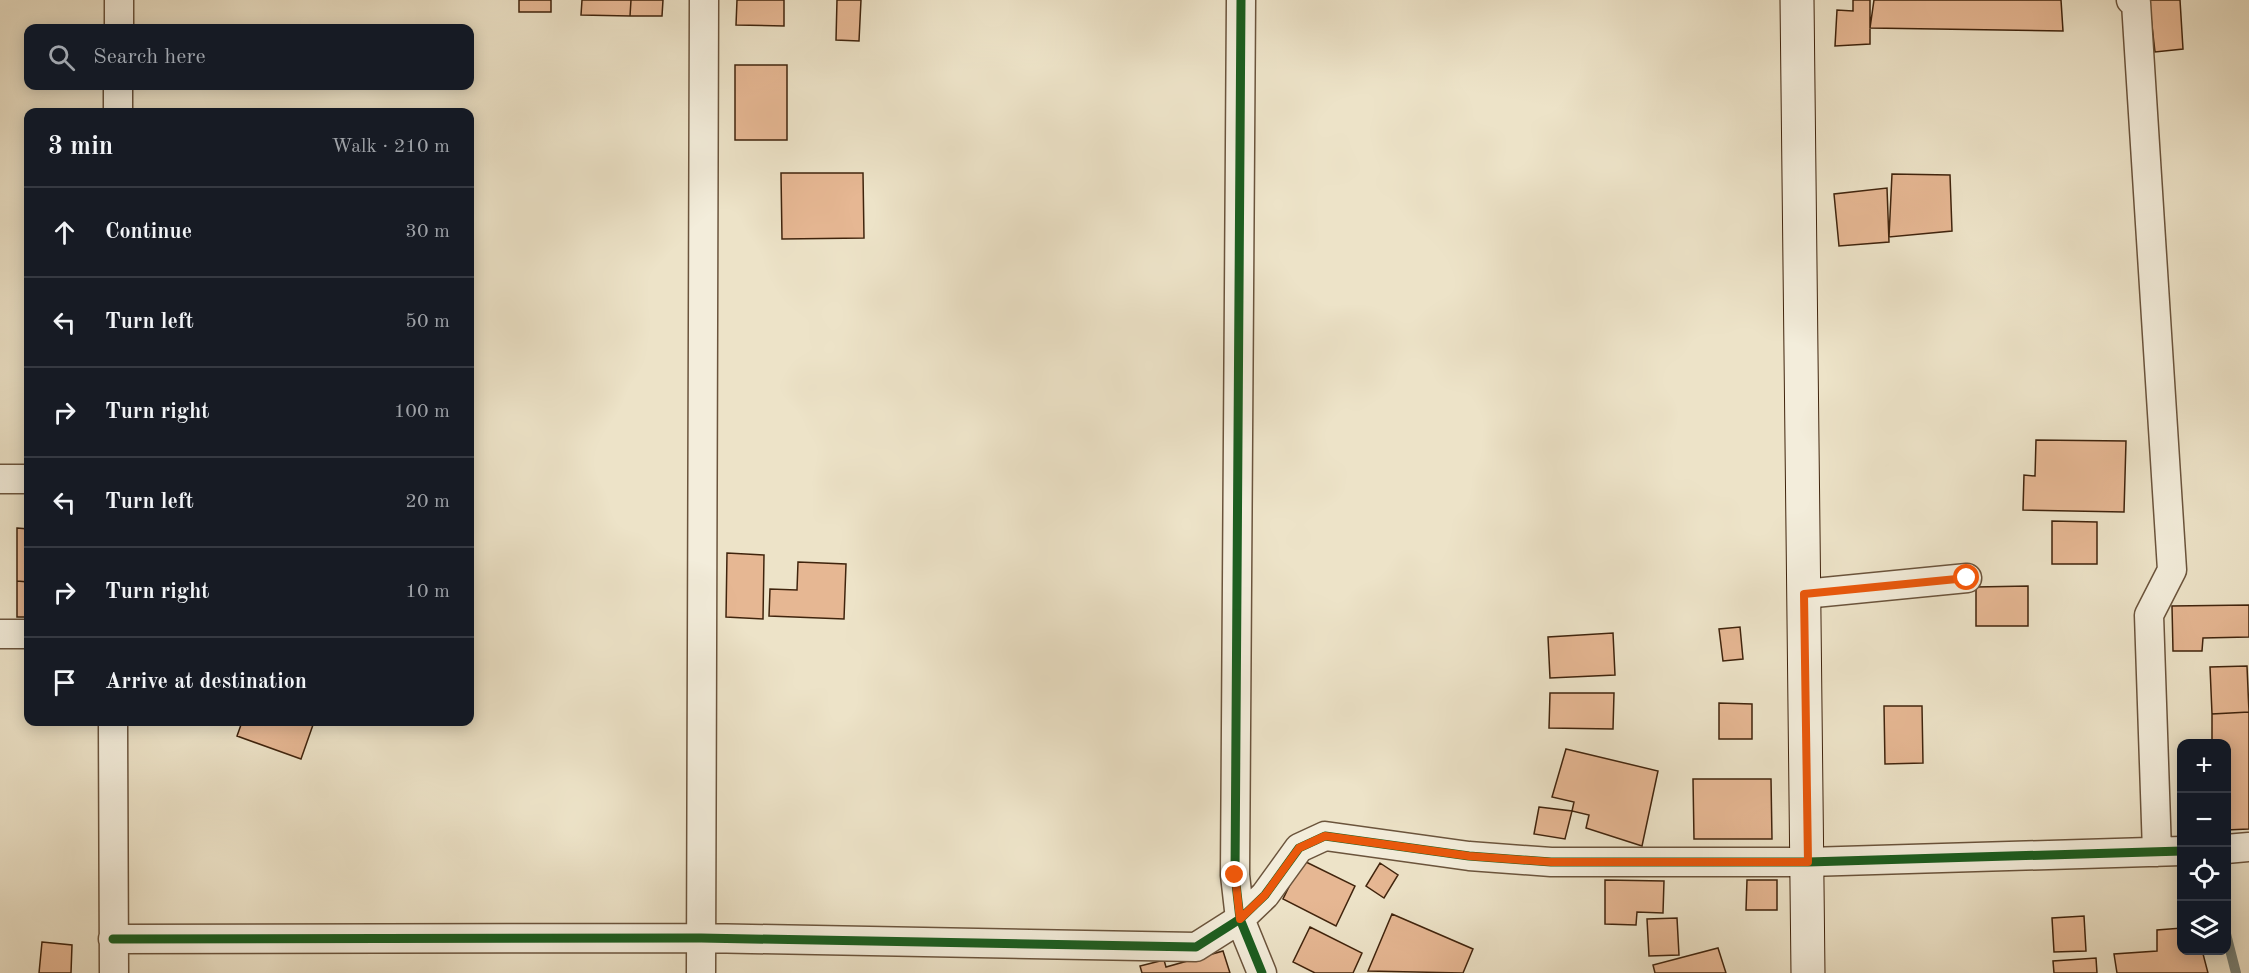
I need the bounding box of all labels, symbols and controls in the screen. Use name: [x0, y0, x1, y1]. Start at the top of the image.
search box: [24, 24, 474, 90]
icon: search: [45, 41, 78, 74]
text: Search here: [93, 46, 206, 68]
text: 3 min: [48, 134, 113, 160]
text: Walk · 210 m: [331, 137, 450, 157]
icon: ahead: [48, 216, 81, 249]
text: Continue: [105, 221, 192, 243]
text: 30 m: [405, 222, 450, 242]
icon: left: [48, 306, 81, 339]
text: Turn left: [105, 311, 194, 333]
text: 50 m: [405, 312, 450, 332]
icon: right: [48, 396, 81, 429]
text: Turn right: [105, 401, 209, 423]
text: 100 m: [394, 402, 450, 422]
icon: left: [48, 486, 81, 519]
text: Turn left: [105, 491, 194, 513]
text: 20 m: [405, 492, 450, 512]
route start: [1953, 564, 1979, 590]
icon: right: [48, 576, 81, 609]
text: Turn right: [105, 581, 209, 603]
text: 10 m: [405, 582, 450, 602]
icon: arrive: [48, 666, 81, 699]
text: Arrive at destination: [105, 671, 307, 693]
map controls: [2177, 739, 2231, 955]
button: +: [2177, 739, 2231, 793]
button: −: [2177, 793, 2231, 847]
button: locate: [2177, 847, 2231, 901]
route end: [1221, 861, 1247, 887]
button: layers: [2177, 901, 2231, 955]

